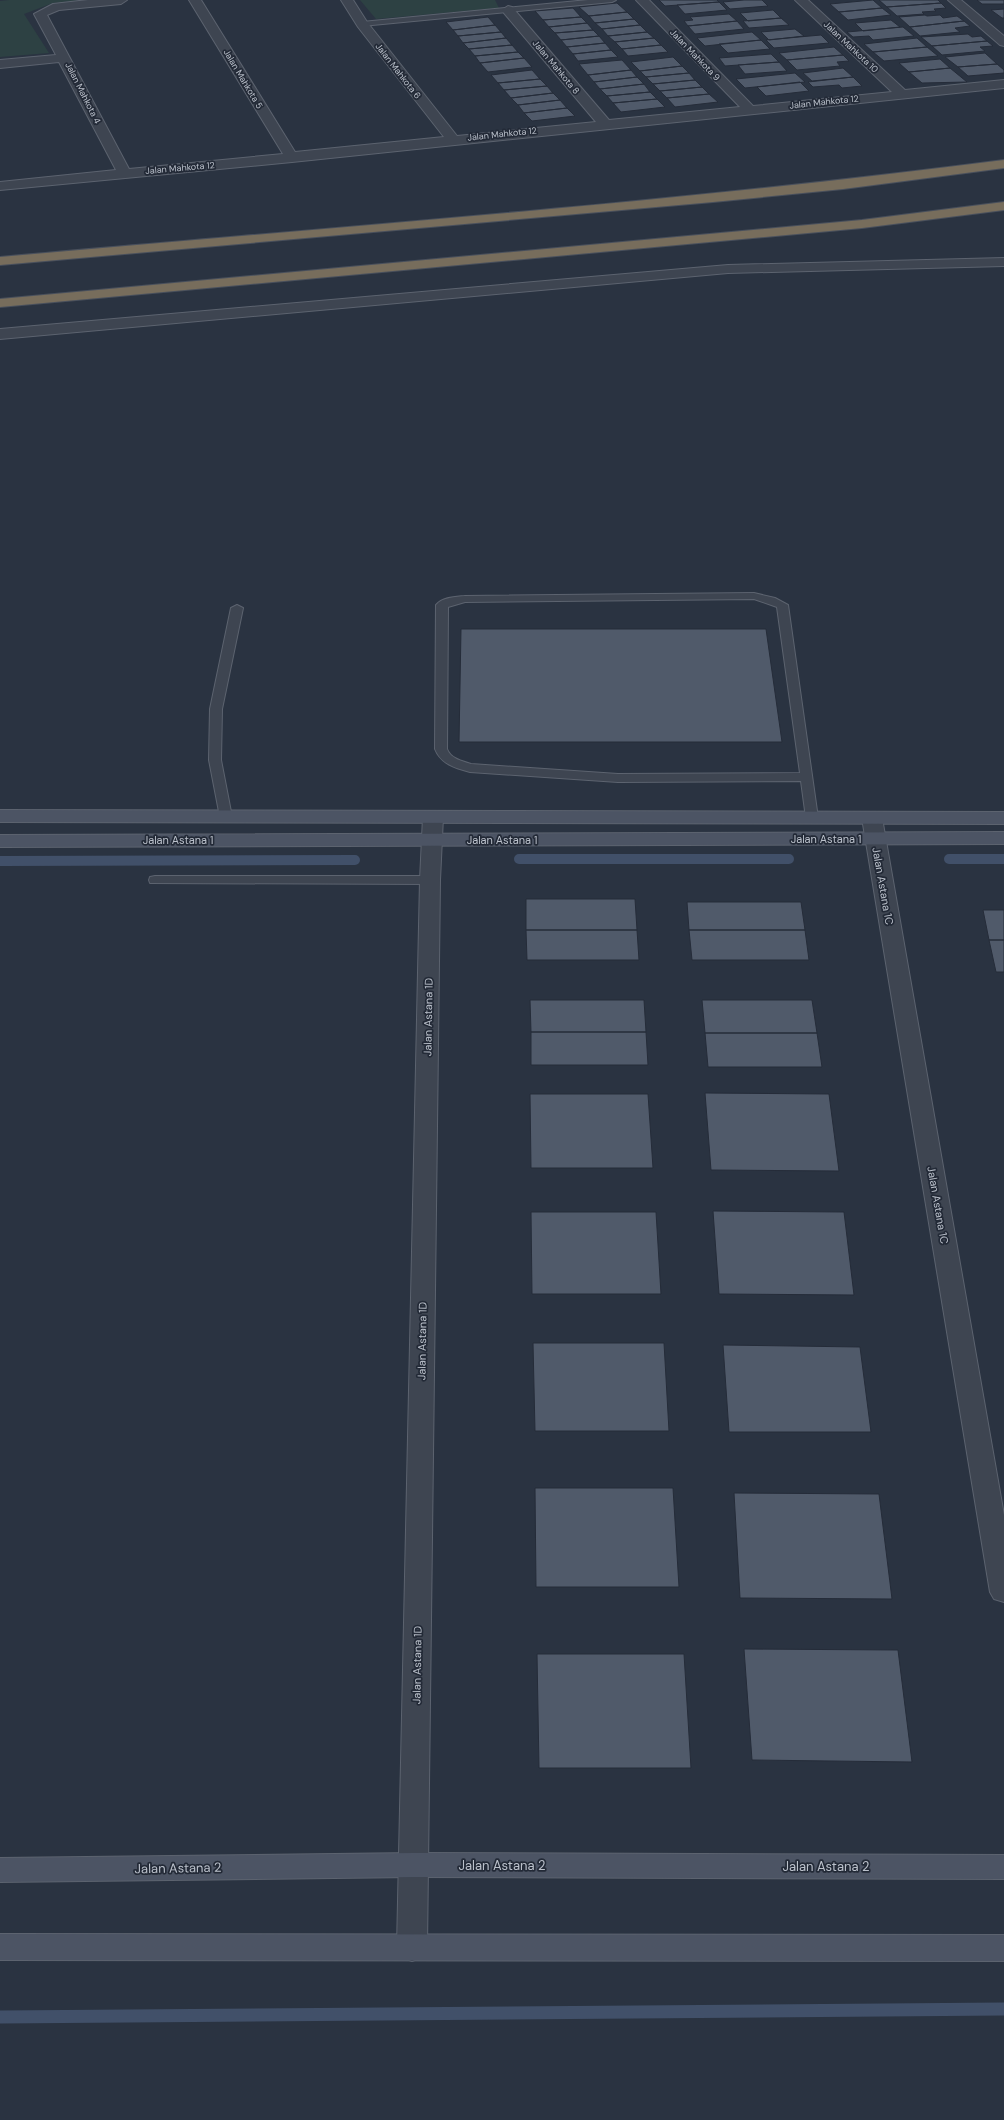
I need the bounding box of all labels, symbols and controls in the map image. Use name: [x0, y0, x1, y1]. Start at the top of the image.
street label: Jalan Mahkota 10: [821, 19, 881, 75]
street label: Jalan Mahkota 9: [667, 27, 723, 84]
street label: Jalan Mahkota 8: [530, 37, 582, 97]
street label: Jalan Mahkota 6: [373, 41, 424, 101]
street label: Jalan Mahkota 5: [221, 47, 265, 111]
street label: Jalan Mahkota 4: [62, 60, 104, 126]
street label: Jalan Mahkota 12: [789, 92, 859, 112]
street label: Jalan Mahkota 12: [467, 124, 537, 144]
street label: Jalan Mahkota 12: [145, 159, 215, 177]
street label: Jalan Astana 1: [791, 832, 861, 846]
street label: Jalan Astana 1: [143, 833, 213, 847]
street label: Jalan Astana 1: [467, 833, 537, 847]
street label: Jalan Astana 1C: [869, 846, 897, 926]
street label: Jalan Astana 1D: [420, 977, 436, 1056]
street label: Jalan Astana 1C: [924, 1165, 952, 1245]
street label: Jalan Astana 1D: [414, 1301, 430, 1380]
street label: Jalan Astana 1D: [409, 1625, 425, 1704]
street label: Jalan Astana 2: [459, 1857, 546, 1874]
street label: Jalan Astana 2: [783, 1858, 870, 1875]
street label: Jalan Astana 2: [134, 1859, 222, 1877]

